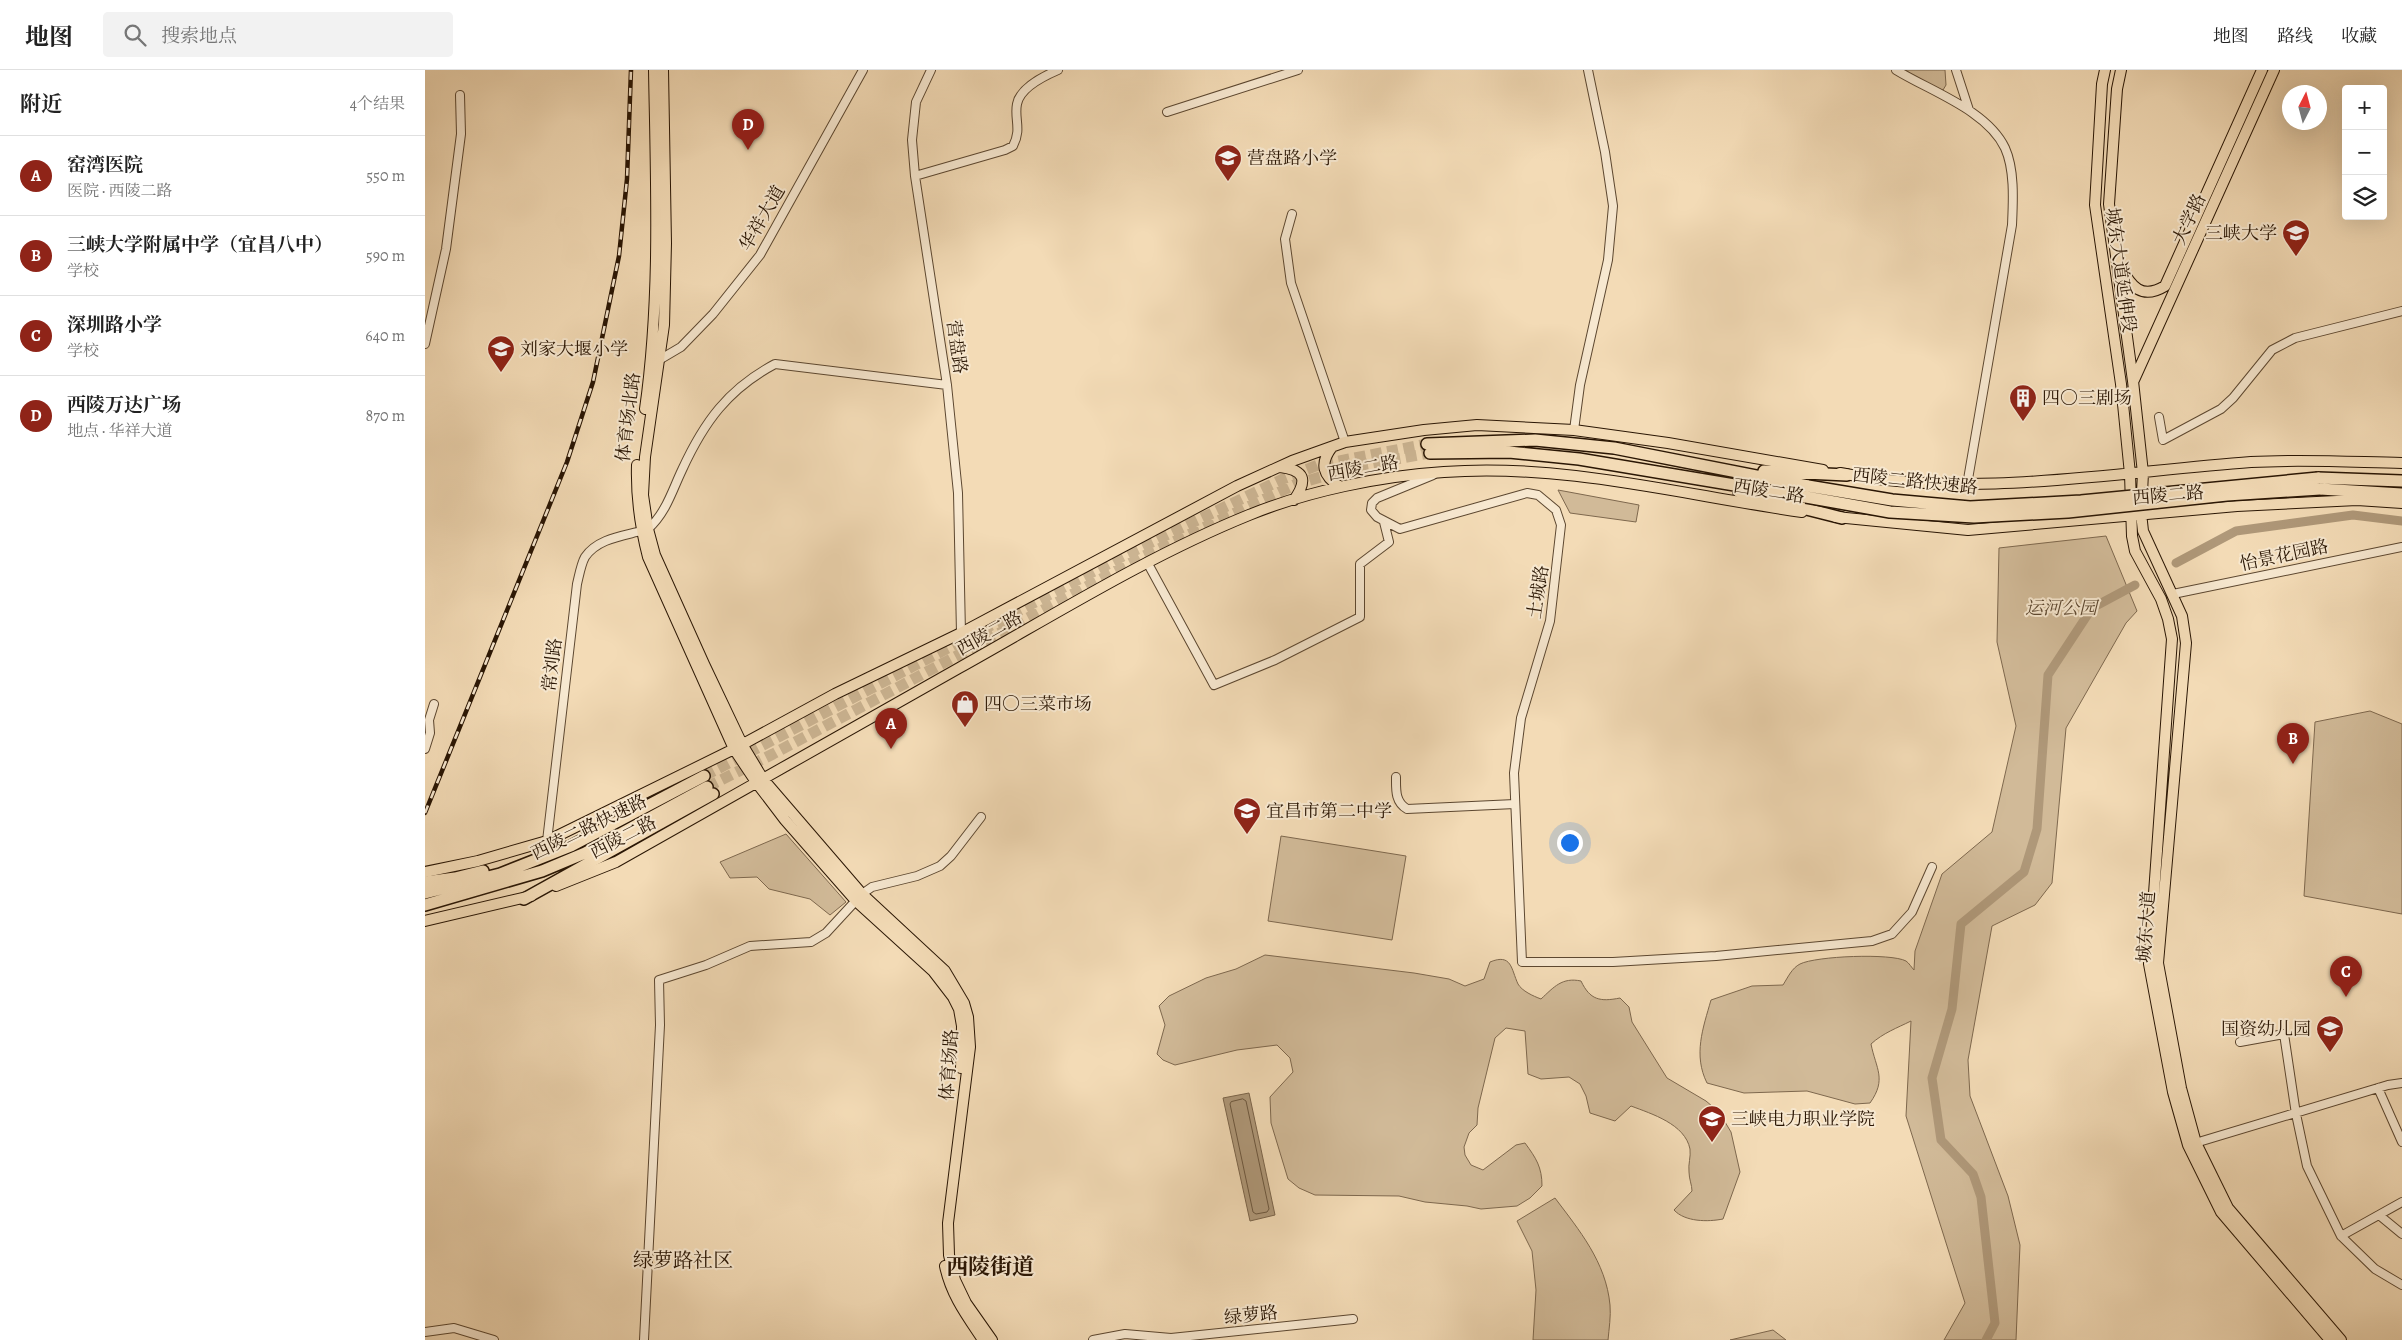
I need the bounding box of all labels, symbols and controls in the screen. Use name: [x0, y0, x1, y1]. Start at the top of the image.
search box: [103, 12, 453, 57]
text: 地图: [25, 21, 73, 53]
icon: search: [121, 21, 149, 49]
text: 搜索地点: [161, 23, 237, 49]
text: 地图: [2213, 24, 2249, 48]
text: 路线: [2277, 24, 2313, 48]
text: 收藏: [2341, 24, 2377, 48]
north arrow: [2282, 85, 2327, 130]
map controls: [2342, 85, 2387, 220]
button: +: [2342, 85, 2387, 130]
text: 附近: [20, 90, 62, 118]
text: 4个结果: [350, 93, 405, 115]
pin: D: [732, 109, 764, 150]
button: −: [2342, 130, 2387, 175]
school or university icon: 营盘路小学: [1213, 143, 1243, 182]
place label: 营盘路小学: [1247, 146, 1337, 170]
text: 窑湾医院: [67, 152, 143, 178]
text: A: [31, 165, 41, 187]
text: 550 m: [366, 165, 405, 187]
button: layers: [2342, 175, 2387, 220]
text: 医院 · 西陵二路: [67, 180, 173, 202]
street label: 华祥大道: [734, 181, 790, 255]
street label: 大学路: [2167, 189, 2211, 249]
street label: 城东大道延伸段: [2100, 206, 2142, 334]
school or university icon: 三峡大学: [2281, 218, 2311, 257]
place label: 三峡大学: [2205, 221, 2277, 245]
text: 三峡大学附属中学（宜昌八中）: [67, 232, 333, 258]
text: B: [31, 245, 41, 267]
text: 590 m: [366, 245, 405, 267]
text: 学校: [67, 260, 99, 282]
text: 深圳路小学: [67, 312, 162, 338]
street label: 营盘路: [941, 319, 973, 375]
text: C: [31, 325, 41, 347]
text: 640 m: [365, 325, 405, 347]
school or university icon: 刘家大堰小学: [486, 334, 516, 373]
place label: 刘家大堰小学: [520, 337, 628, 361]
text: 学校: [67, 340, 99, 362]
street label: 体育场北路: [611, 371, 645, 463]
building icon: 四〇三剧场: [2008, 383, 2038, 422]
place label: 四〇三剧场: [2042, 386, 2132, 410]
text: 西陵万达广场: [67, 392, 181, 418]
text: D: [30, 405, 42, 427]
text: 870 m: [366, 405, 405, 427]
text: 地点 · 华祥大道: [67, 420, 173, 442]
street label: 西陵二路: [1325, 450, 1401, 486]
street label: 西陵二路快速路: [1851, 462, 1979, 500]
street label: 西陵二路: [1732, 474, 1806, 508]
street label: 西陵二路: [2131, 480, 2205, 510]
street label: 怡景花园路: [2237, 534, 2331, 576]
street label: 土城路: [1522, 563, 1554, 621]
park label: 运河公园: [2025, 596, 2100, 620]
street label: 西陵二路: [952, 605, 1026, 661]
street label: 常刘路: [537, 637, 567, 693]
shop icon: 四〇三菜市场: [950, 689, 980, 728]
place label: 四〇三菜市场: [984, 692, 1092, 716]
pin: A: [875, 708, 907, 749]
pin: B: [2277, 723, 2309, 764]
street label: 西陵二路快速路: [528, 790, 650, 864]
school or university icon: 宜昌市第二中学: [1232, 796, 1262, 835]
place label: 宜昌市第二中学: [1266, 799, 1392, 823]
street label: 西陵二路: [586, 811, 660, 863]
your location: [1557, 830, 1583, 856]
street label: 城东大道: [2132, 890, 2160, 964]
pin: C: [2330, 956, 2362, 997]
school or university icon: 国资幼儿园: [2315, 1014, 2345, 1053]
place label: 国资幼儿园: [2221, 1017, 2311, 1041]
street label: 体育场路: [935, 1028, 963, 1102]
school or university icon: 三峡电力职业学院: [1697, 1104, 1727, 1143]
place label: 三峡电力职业学院: [1731, 1107, 1875, 1131]
district label: 绿萝路社区: [633, 1247, 733, 1274]
district label: 西陵街道: [946, 1252, 1034, 1282]
street label: 绿萝路: [1223, 1300, 1279, 1330]

